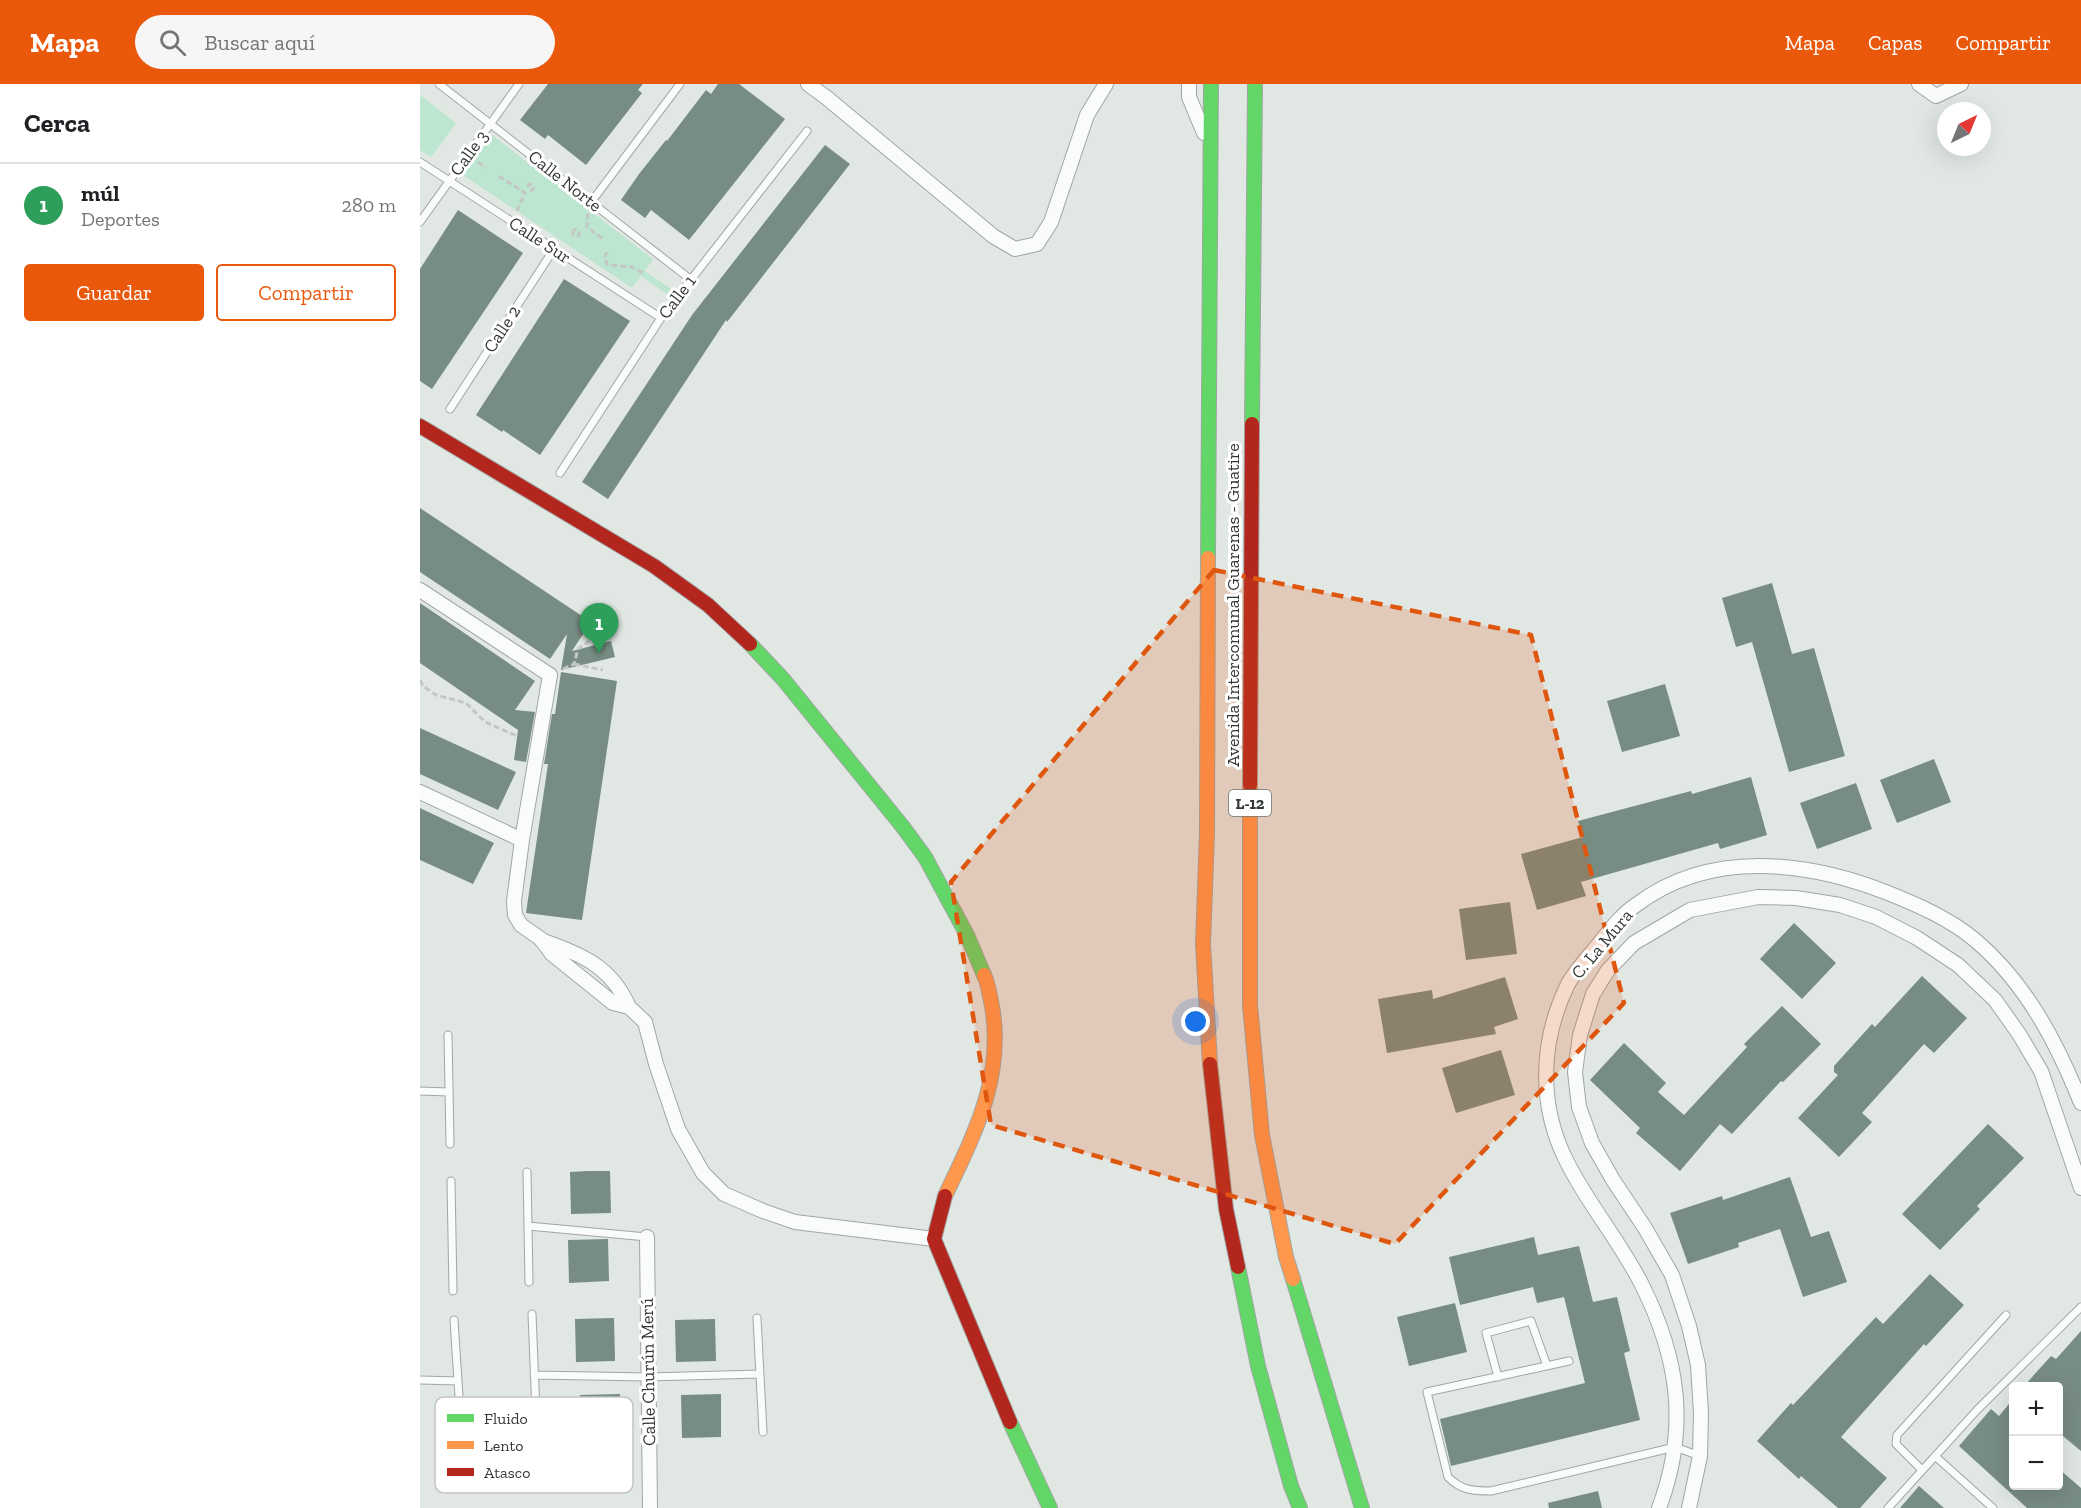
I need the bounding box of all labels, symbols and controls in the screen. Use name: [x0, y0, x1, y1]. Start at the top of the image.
search box: [135, 15, 555, 69]
text: Mapa: [30, 26, 99, 59]
icon: search: [156, 26, 189, 59]
text: Buscar aquí: [204, 29, 315, 56]
text: Mapa: [1785, 30, 1835, 55]
text: Capas: [1868, 30, 1923, 55]
text: Compartir: [1956, 30, 2051, 55]
north arrow: [1937, 102, 1991, 156]
text: Cerca: [24, 107, 90, 139]
street label: Calle 3: [445, 126, 493, 180]
street label: Calle Norte: [524, 145, 606, 217]
text: múl: [81, 180, 119, 207]
text: 1: [39, 193, 48, 217]
text: 280 m: [342, 193, 396, 217]
text: Deportes: [81, 207, 160, 231]
street label: Calle Sur: [505, 212, 575, 268]
button: Guardar: [24, 264, 204, 321]
button: Compartir: [216, 264, 396, 321]
street label: Calle 1: [653, 271, 701, 323]
street label: Calle 2: [479, 301, 525, 357]
street label: Avenida Intercomunal Guarenas - Guatire: [1222, 443, 1244, 767]
pin: 1: [580, 604, 618, 653]
road number: L-12: [1229, 790, 1271, 816]
street label: C. La Mura: [1567, 905, 1638, 983]
your location: [1181, 1007, 1210, 1036]
street label: Calle Churún Merú: [636, 1298, 660, 1446]
map controls: [2009, 1382, 2063, 1490]
button: +: [2009, 1382, 2063, 1436]
legend: [435, 1397, 633, 1493]
text: Fluido: [484, 1409, 528, 1428]
text: Lento: [484, 1436, 524, 1455]
button: −: [2009, 1436, 2063, 1490]
text: Atasco: [484, 1463, 530, 1482]

